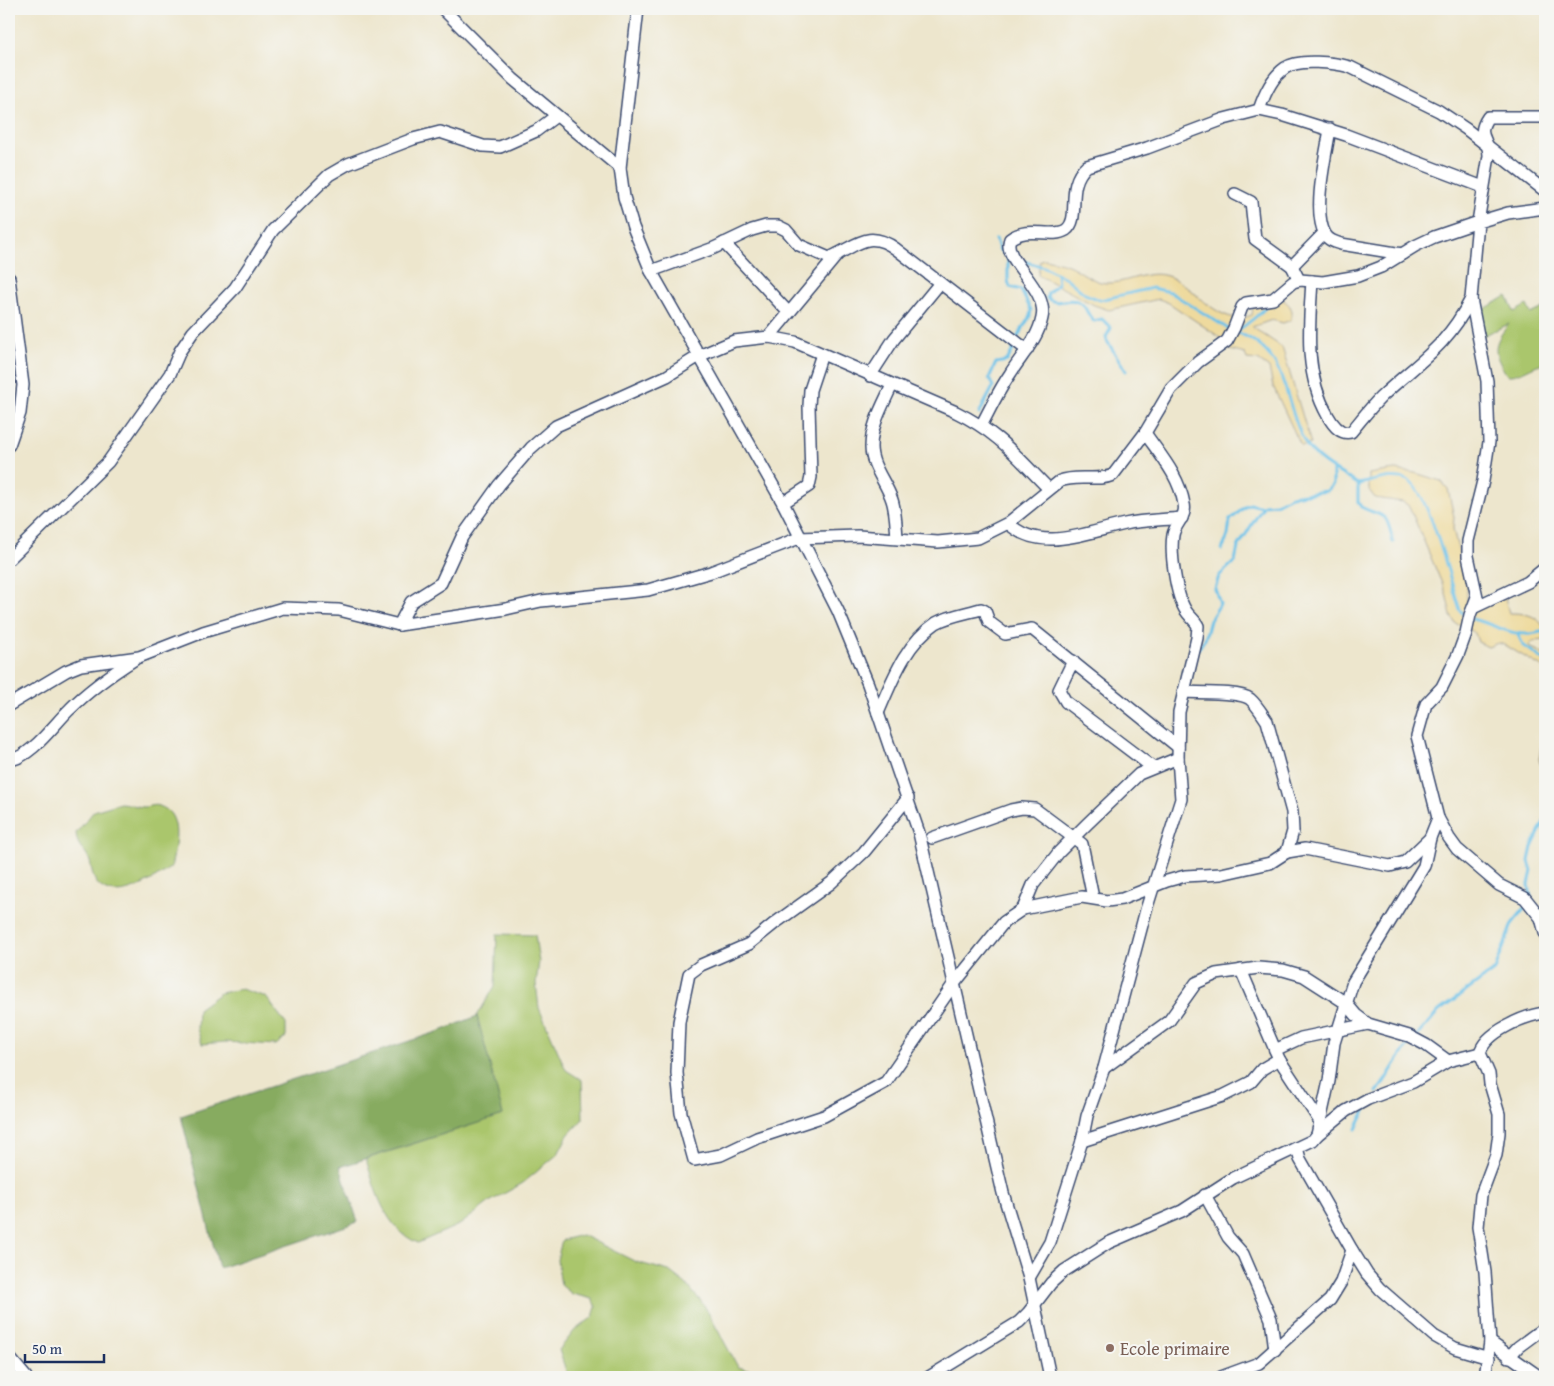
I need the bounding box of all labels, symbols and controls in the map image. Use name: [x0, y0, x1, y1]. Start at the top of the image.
scale bar: [25, 1331, 104, 1363]
place label: Ecole primaire: [1120, 1335, 1230, 1362]
text: 50 m: [32, 1338, 63, 1359]
marker: Ecole primaire: [1104, 1342, 1116, 1354]

